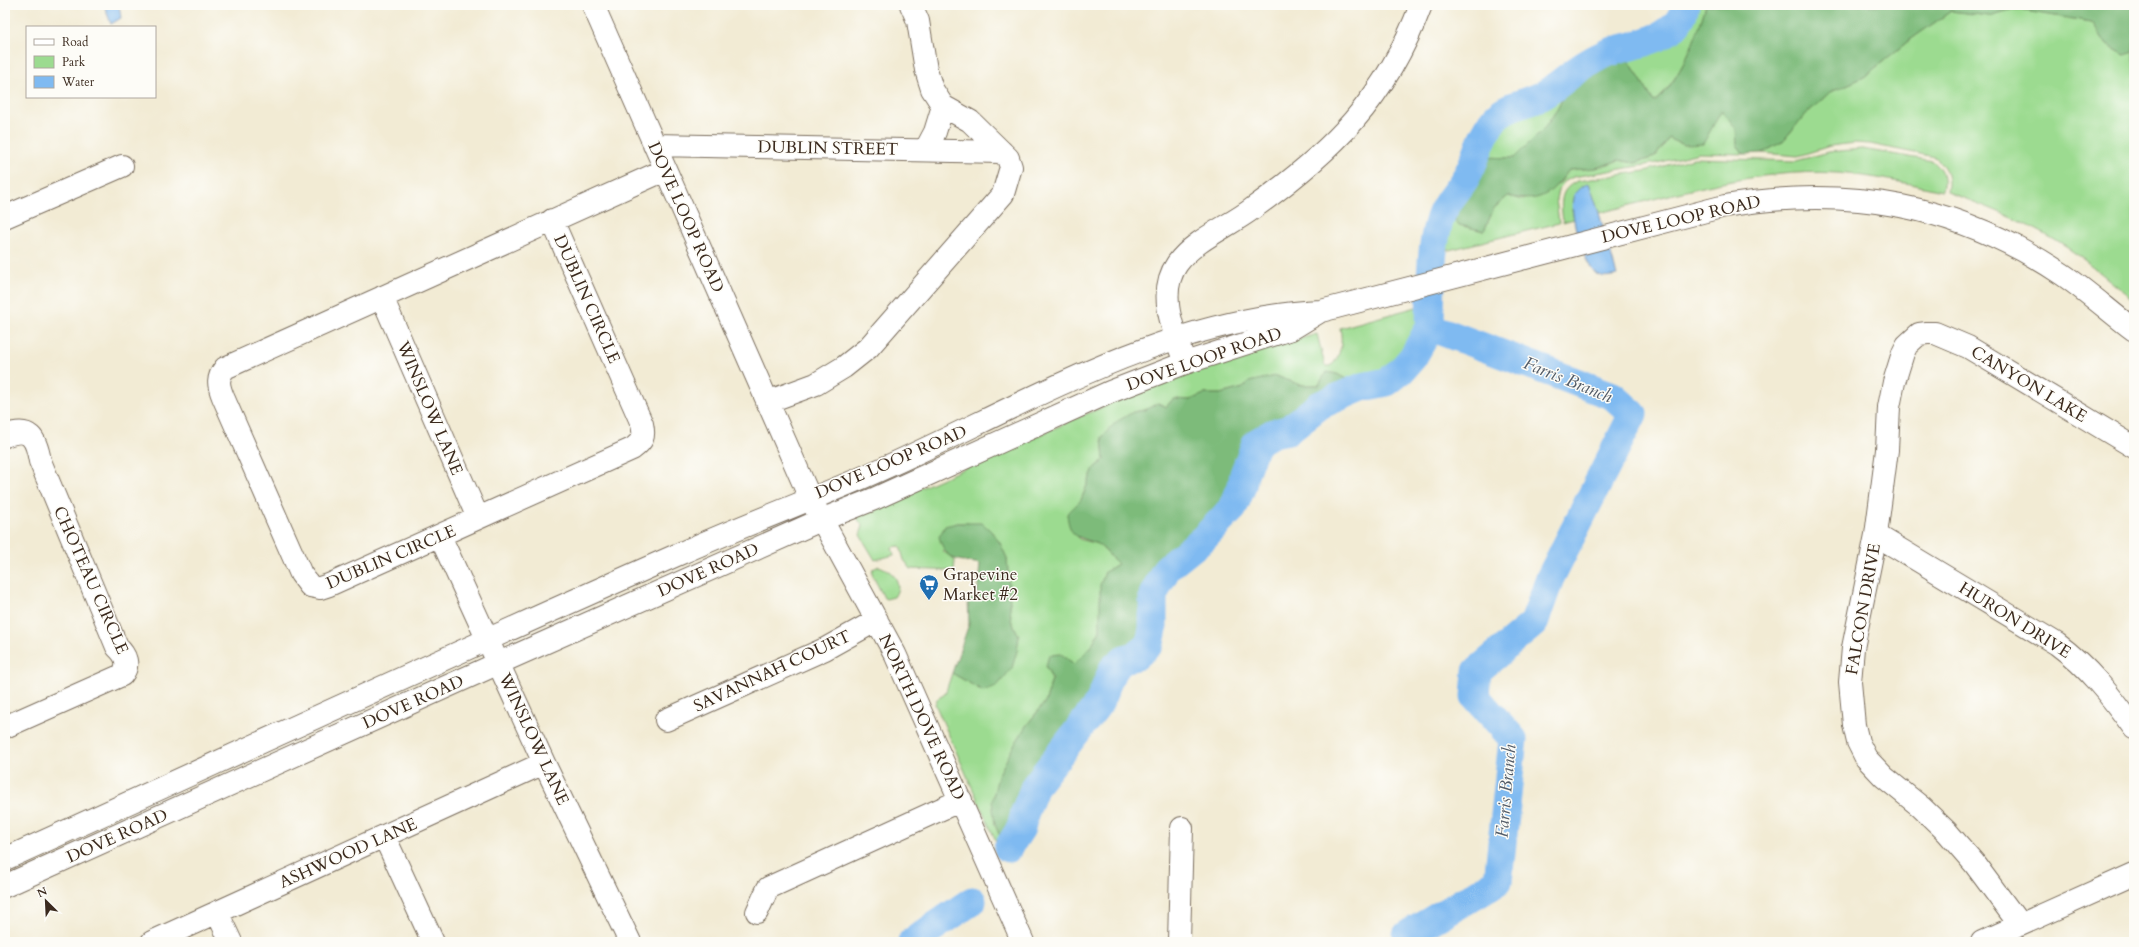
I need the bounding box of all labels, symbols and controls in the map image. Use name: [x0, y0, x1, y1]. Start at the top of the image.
legend: [26, 26, 156, 98]
text: Road: [62, 34, 89, 50]
text: Park: [62, 54, 86, 70]
text: Water: [61, 74, 95, 90]
street label: DUBLIN STREET: [757, 135, 899, 161]
street label: DOVE LOOP ROAD: [642, 138, 730, 296]
street label: DOVE LOOP ROAD: [1599, 189, 1763, 249]
street label: DUBLIN CIRCLE: [548, 231, 626, 367]
street label: DOVE LOOP ROAD: [1123, 322, 1285, 396]
street label: WINSLOW LANE: [391, 337, 469, 478]
street label: CANYON LAKE: [1967, 340, 2091, 428]
water label: Farris Branch: [1520, 351, 1616, 409]
street label: DOVE LOOP ROAD: [812, 420, 971, 504]
street label: CHOTEAU CIRCLE: [48, 502, 134, 658]
street label: DUBLIN CIRCLE: [323, 519, 459, 595]
street label: DOVE ROAD: [654, 537, 762, 603]
street label: FALCON DRIVE: [1840, 541, 1886, 677]
place label: Grapevine Market #2: [943, 563, 1018, 606]
supermarket icon: Grapevine Market #2: [918, 573, 940, 601]
street label: HURON DRIVE: [1955, 576, 2075, 664]
street label: SAVANNAH COURT: [690, 624, 854, 718]
street label: NORTH DOVE ROAD: [873, 630, 971, 804]
street label: WINSLOW LANE: [493, 668, 575, 809]
street label: DOVE ROAD: [359, 669, 467, 735]
water label: Farris Branch: [1489, 743, 1523, 839]
street label: DOVE ROAD: [63, 803, 171, 869]
street label: ASHWOOD LANE: [275, 812, 421, 894]
north arrow: [26, 881, 66, 921]
text: N: [35, 883, 50, 901]

